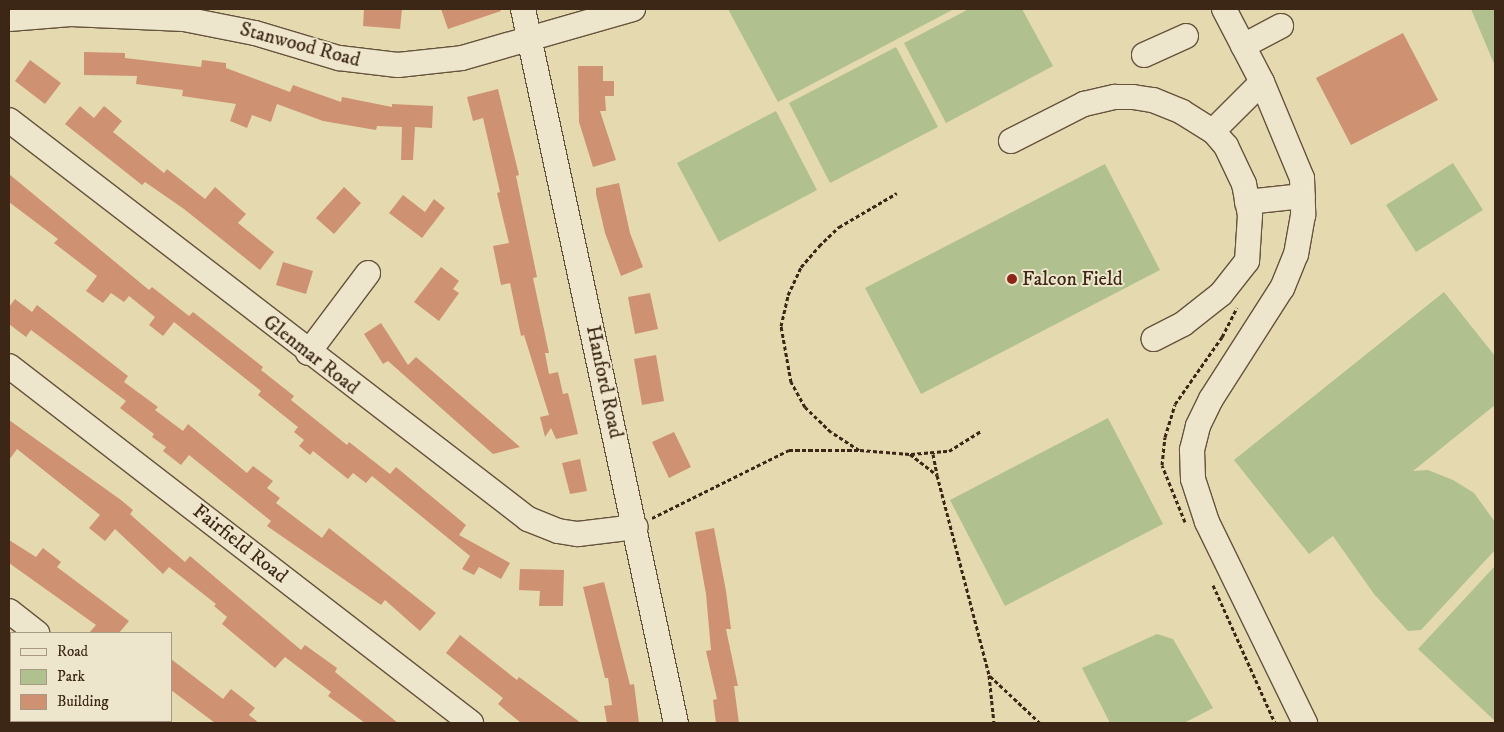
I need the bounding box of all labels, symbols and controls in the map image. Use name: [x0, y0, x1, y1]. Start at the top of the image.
street label: Stanwood Road: [237, 17, 363, 73]
place label: Falcon Field: [1022, 267, 1123, 291]
marker: Falcon Field: [1006, 273, 1018, 285]
street label: Glenmar Road: [258, 310, 364, 400]
street label: Hanford Road: [580, 323, 628, 441]
street label: Fairfield Road: [188, 499, 292, 589]
legend: [10, 632, 172, 722]
text: Road: [57, 642, 88, 661]
text: Park: [57, 667, 85, 686]
text: Building: [57, 692, 109, 711]

